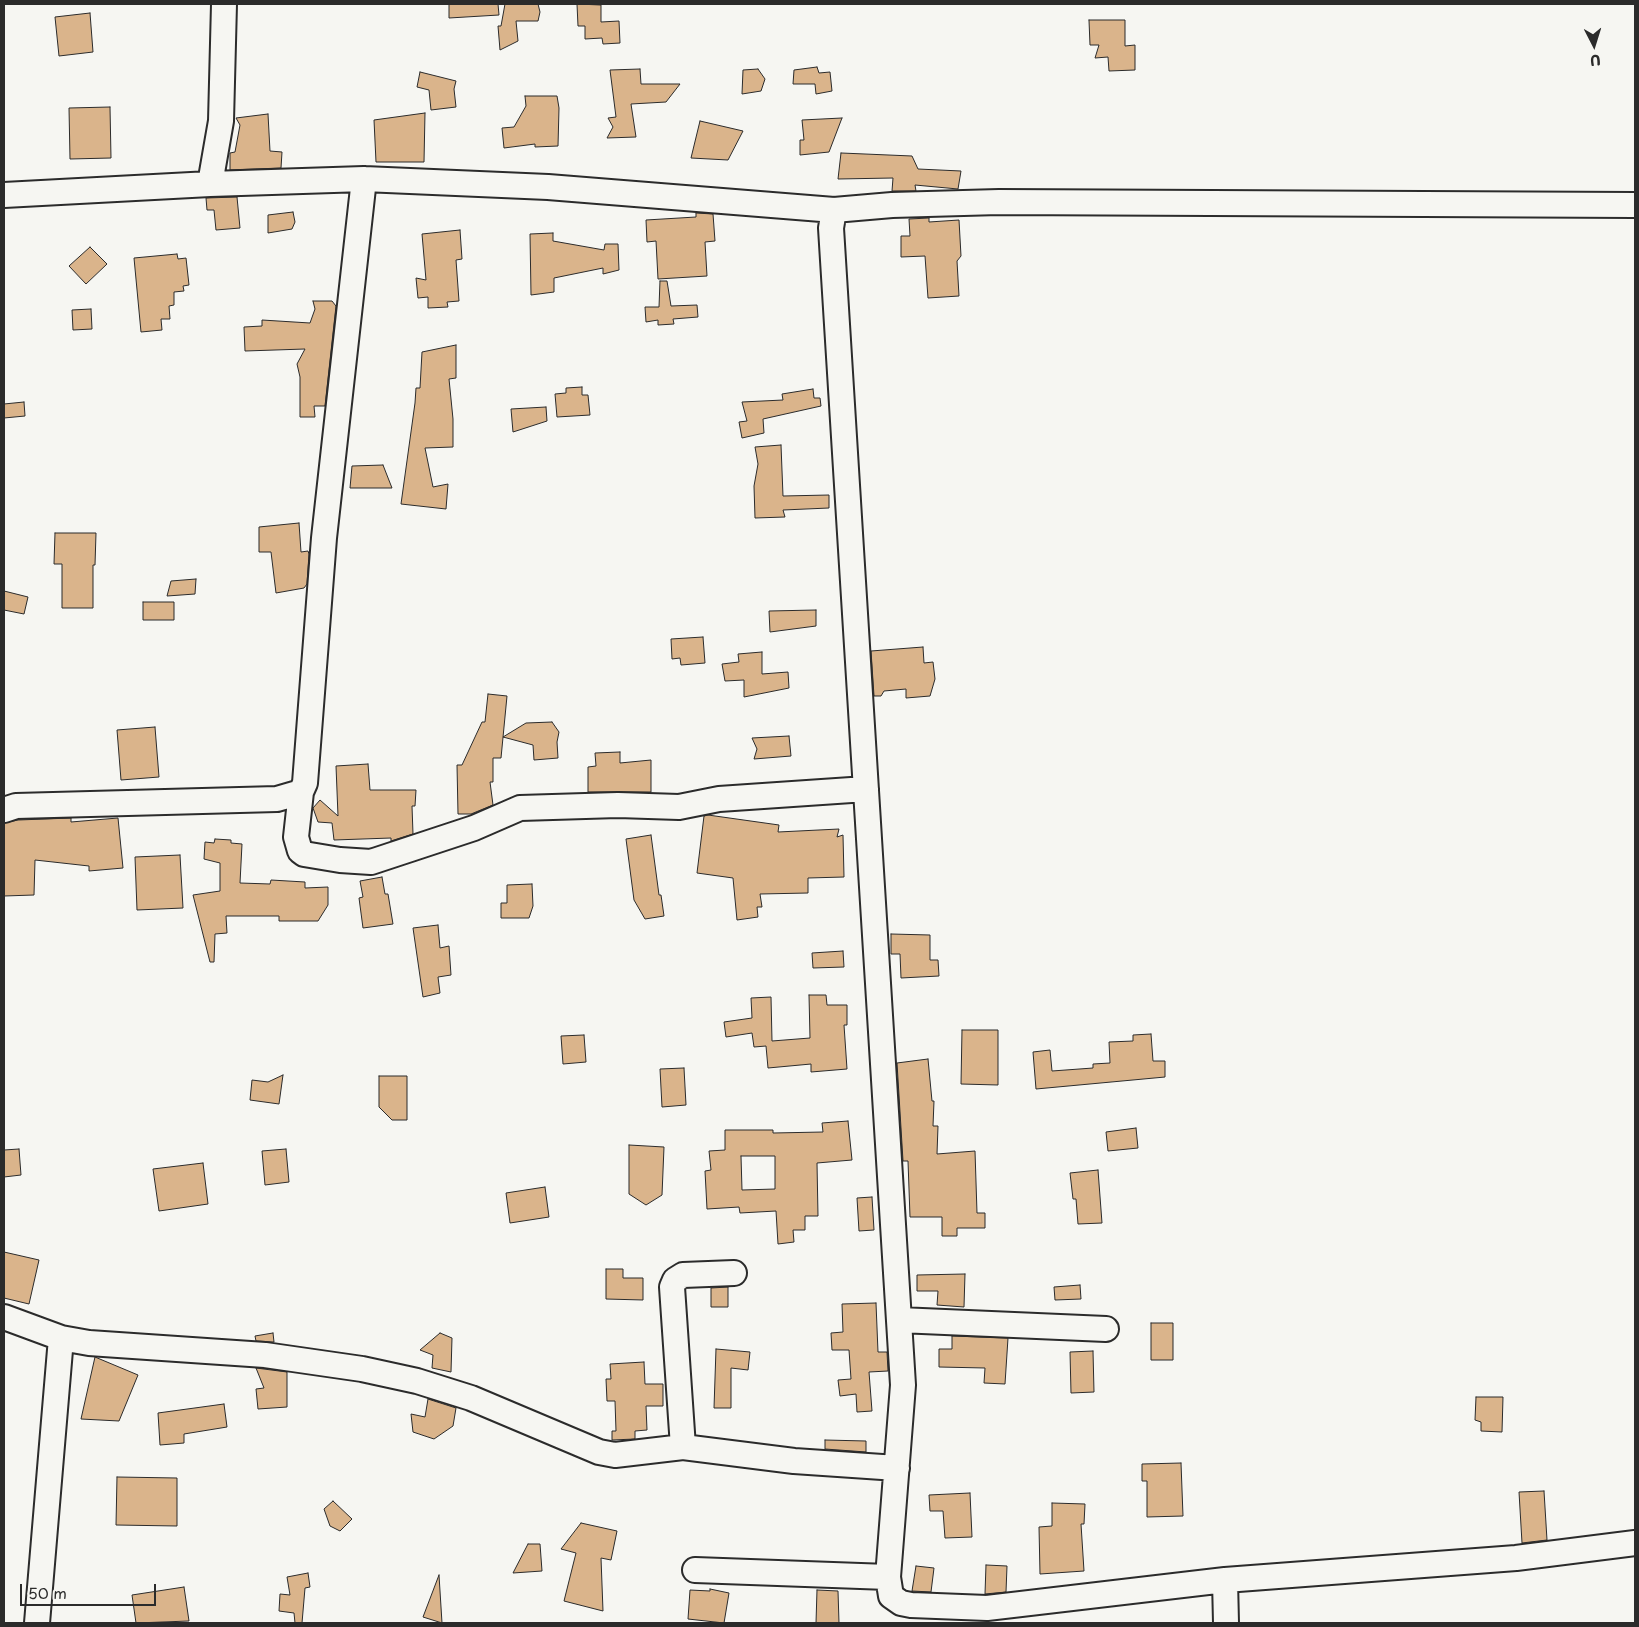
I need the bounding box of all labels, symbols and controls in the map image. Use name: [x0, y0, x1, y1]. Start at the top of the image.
north arrow: [1569, 20, 1619, 70]
text: U: [1589, 50, 1602, 71]
scale bar: [22, 1574, 159, 1606]
text: 50 m: [28, 1581, 67, 1604]

